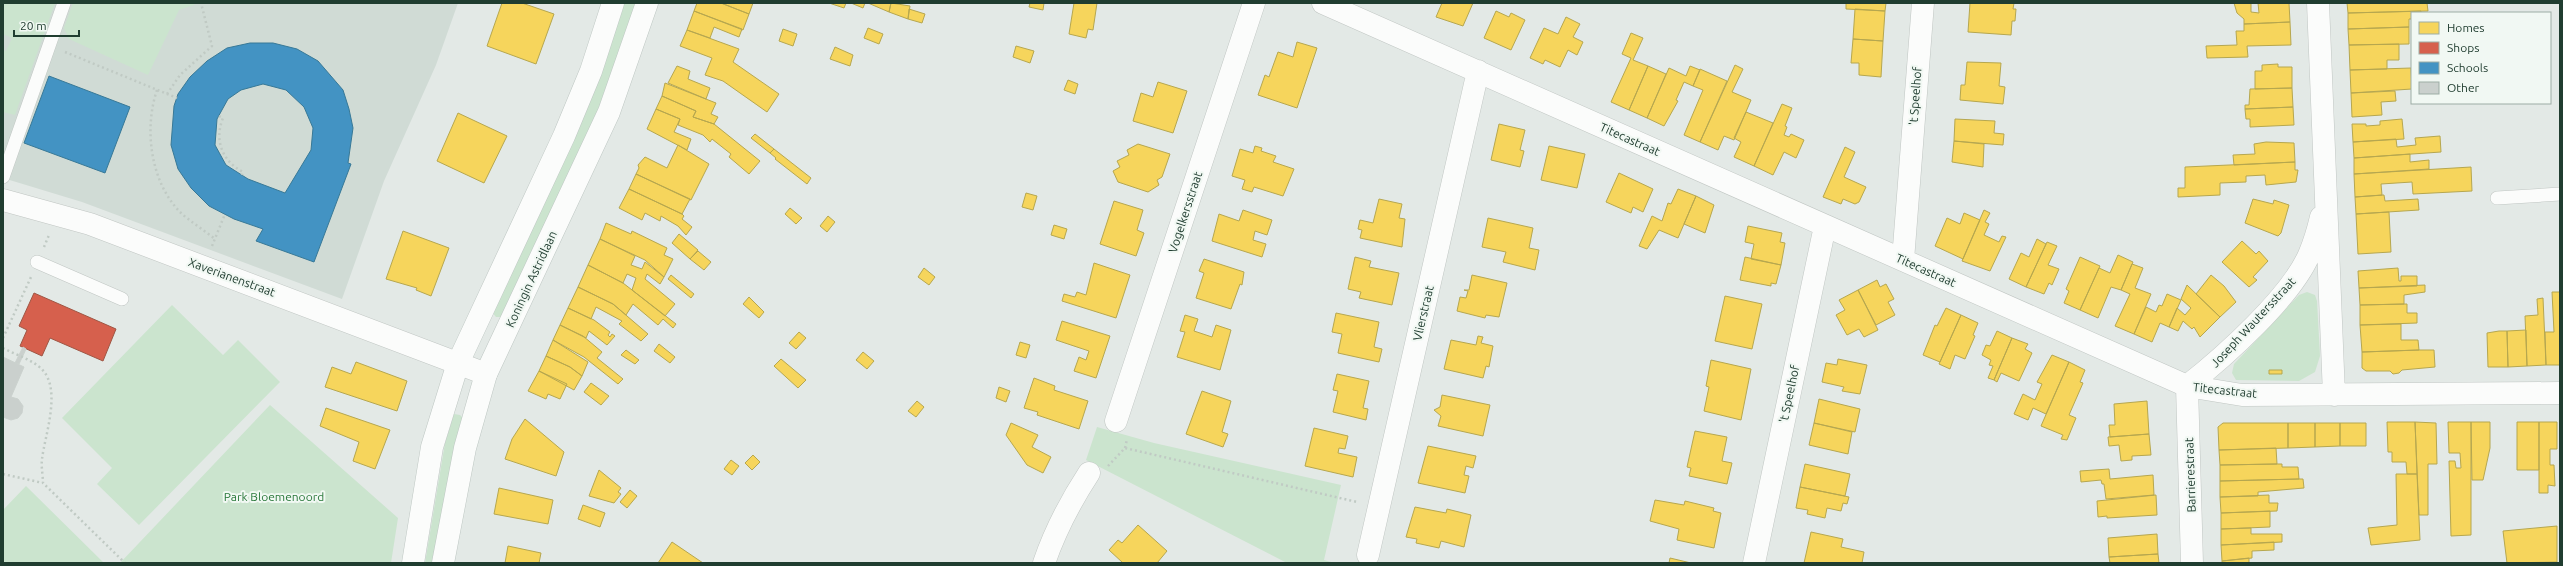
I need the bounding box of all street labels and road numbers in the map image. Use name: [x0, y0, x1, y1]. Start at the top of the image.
street label: 't Speelhof: [1906, 66, 1924, 126]
street label: Titecastraat: [1598, 120, 1662, 158]
street label: Vogelkersstraat: [1166, 169, 1204, 254]
street label: Koningin Astridlaan: [503, 229, 559, 329]
street label: Titecastraat: [1894, 251, 1958, 289]
street label: Xaverianenstraat: [187, 255, 277, 299]
street label: Joseph Wautersstraat: [2208, 274, 2298, 370]
street label: Vlierstraat: [1410, 284, 1436, 342]
street label: 't Speelhof: [1777, 364, 1802, 424]
street label: Titecastraat: [2192, 380, 2258, 400]
street label: Barrierestraat: [2182, 437, 2198, 513]

